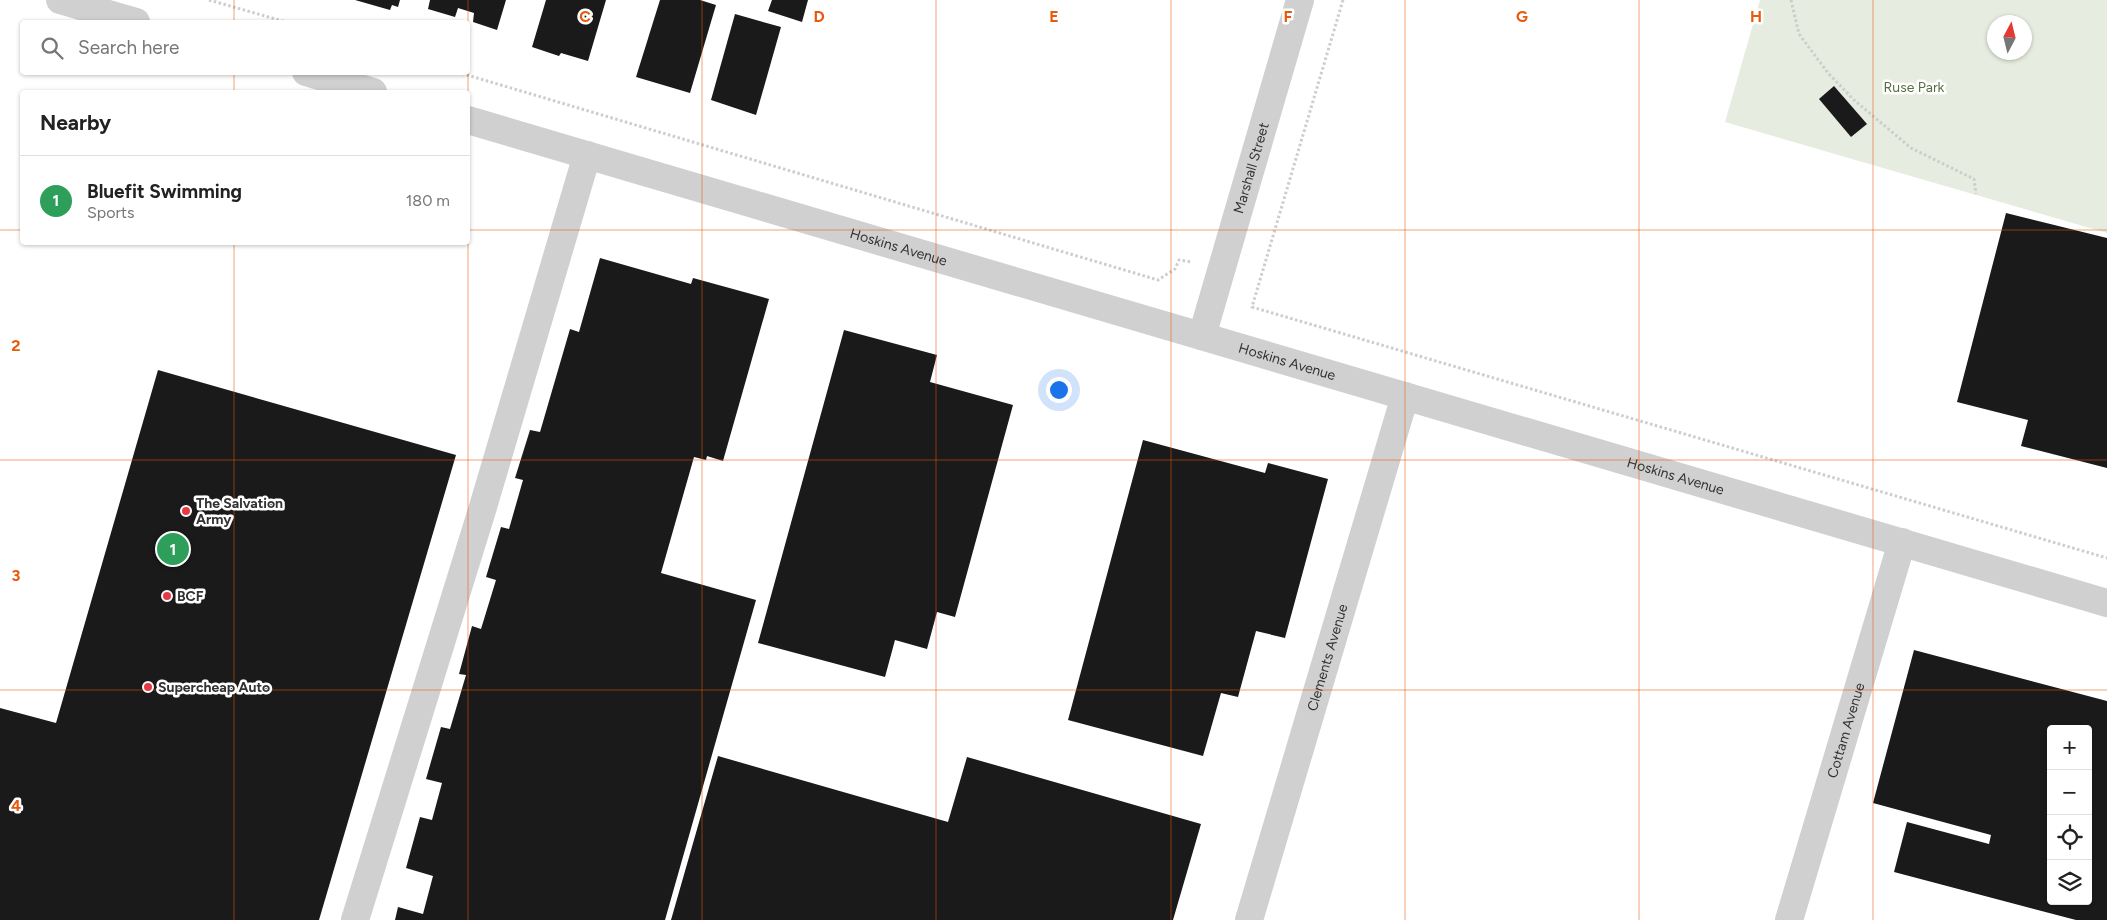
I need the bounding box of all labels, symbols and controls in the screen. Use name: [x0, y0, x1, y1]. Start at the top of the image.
text: C: [579, 7, 591, 26]
text: D: [813, 7, 825, 26]
text: E: [1049, 7, 1059, 26]
text: F: [1284, 7, 1293, 26]
text: G: [1516, 7, 1528, 26]
text: H: [1750, 7, 1762, 26]
north arrow: [1987, 15, 2032, 60]
search box: [20, 20, 470, 75]
icon: search: [38, 34, 66, 62]
text: Search here: [78, 36, 180, 59]
park label: Ruse Park: [1884, 79, 1945, 96]
text: Nearby: [40, 110, 111, 135]
street label: Marshall Street: [1230, 120, 1272, 216]
text: Bluefit Swimming: [87, 180, 242, 203]
text: 1: [53, 191, 59, 210]
text: 180 m: [406, 191, 450, 210]
text: Sports: [87, 203, 134, 222]
street label: Hoskins Avenue: [848, 225, 950, 269]
text: 2: [11, 336, 21, 355]
street label: Hoskins Avenue: [1237, 339, 1338, 384]
your location: [1046, 377, 1072, 403]
street label: Hoskins Avenue: [1625, 454, 1727, 498]
place label: The Salvation Army: [196, 495, 283, 528]
marker: The Salvation Army: [180, 505, 192, 517]
pin: 1: [157, 530, 189, 568]
text: 3: [12, 566, 21, 585]
place label: BCF: [177, 588, 204, 605]
marker: BCF: [161, 590, 173, 602]
street label: Clements Avenue: [1303, 601, 1351, 713]
place label: Supercheap Auto: [158, 679, 270, 696]
street label: Cottam Avenue: [1823, 680, 1868, 780]
marker: Supercheap Auto: [142, 681, 154, 693]
map controls: [2047, 725, 2092, 905]
button: +: [2047, 725, 2092, 770]
button: −: [2047, 770, 2092, 815]
text: 4: [11, 796, 21, 815]
button: locate: [2047, 815, 2092, 860]
button: layers: [2047, 860, 2092, 905]

